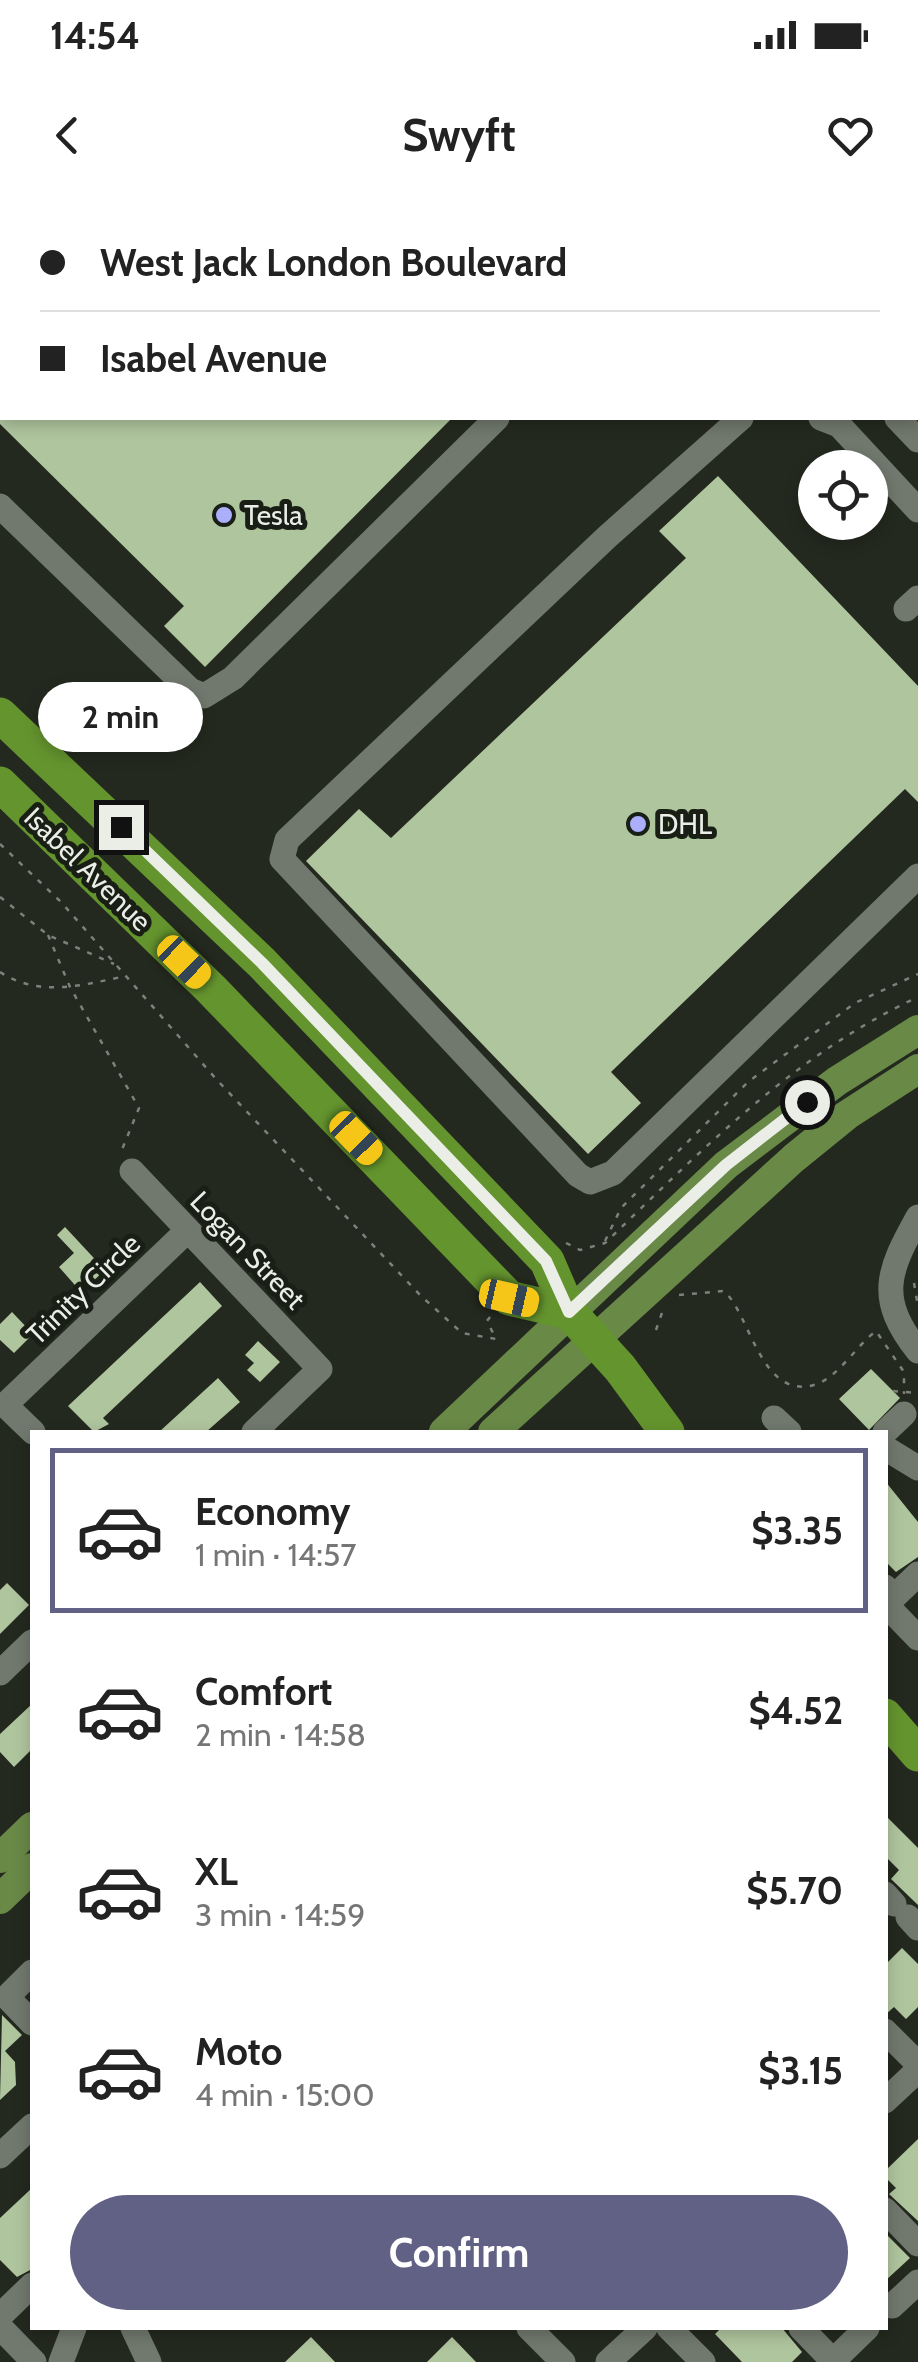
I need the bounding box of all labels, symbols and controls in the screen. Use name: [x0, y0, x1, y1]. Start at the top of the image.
text: 14:54: [50, 12, 140, 59]
icon: back: [40, 108, 95, 163]
text: Swyft: [402, 108, 516, 162]
icon: heart: [823, 108, 878, 163]
text: West Jack London Boulevard: [100, 239, 567, 286]
text: Isabel Avenue: [100, 335, 327, 382]
map controls: [798, 450, 888, 540]
button: locate: [798, 450, 888, 540]
place label: Tesla: [244, 498, 303, 532]
marker: Tesla: [213, 504, 235, 526]
callout: 2 min: [38, 682, 204, 752]
text: 2 min: [82, 697, 159, 736]
street label: Isabel Avenue: [17, 800, 159, 938]
route end: [99, 805, 144, 850]
place label: DHL: [658, 807, 712, 841]
marker: DHL: [627, 813, 649, 835]
car: [152, 930, 216, 994]
route start: [785, 1080, 830, 1125]
car: [324, 1106, 388, 1170]
street label: Logan Street: [184, 1184, 312, 1316]
street label: Trinity Circle: [19, 1226, 147, 1352]
car: [476, 1277, 542, 1319]
icon: car: [75, 1486, 165, 1576]
text: Economy: [195, 1488, 350, 1535]
text: $3.35: [751, 1507, 843, 1554]
text: 1 min · 14:57: [195, 1535, 356, 1574]
icon: car: [75, 1666, 165, 1756]
text: Comfort: [195, 1668, 332, 1715]
text: $4.52: [748, 1687, 843, 1734]
text: 2 min · 14:58: [195, 1715, 366, 1754]
icon: car: [75, 1846, 165, 1936]
text: XL: [195, 1848, 238, 1895]
text: $5.70: [746, 1867, 843, 1914]
text: 3 min · 14:59: [195, 1895, 365, 1934]
icon: car: [75, 2026, 165, 2116]
text: Moto: [195, 2028, 282, 2075]
text: $3.15: [758, 2047, 843, 2094]
text: 4 min · 15:00: [195, 2075, 375, 2114]
button: Confirm: [70, 2195, 848, 2310]

